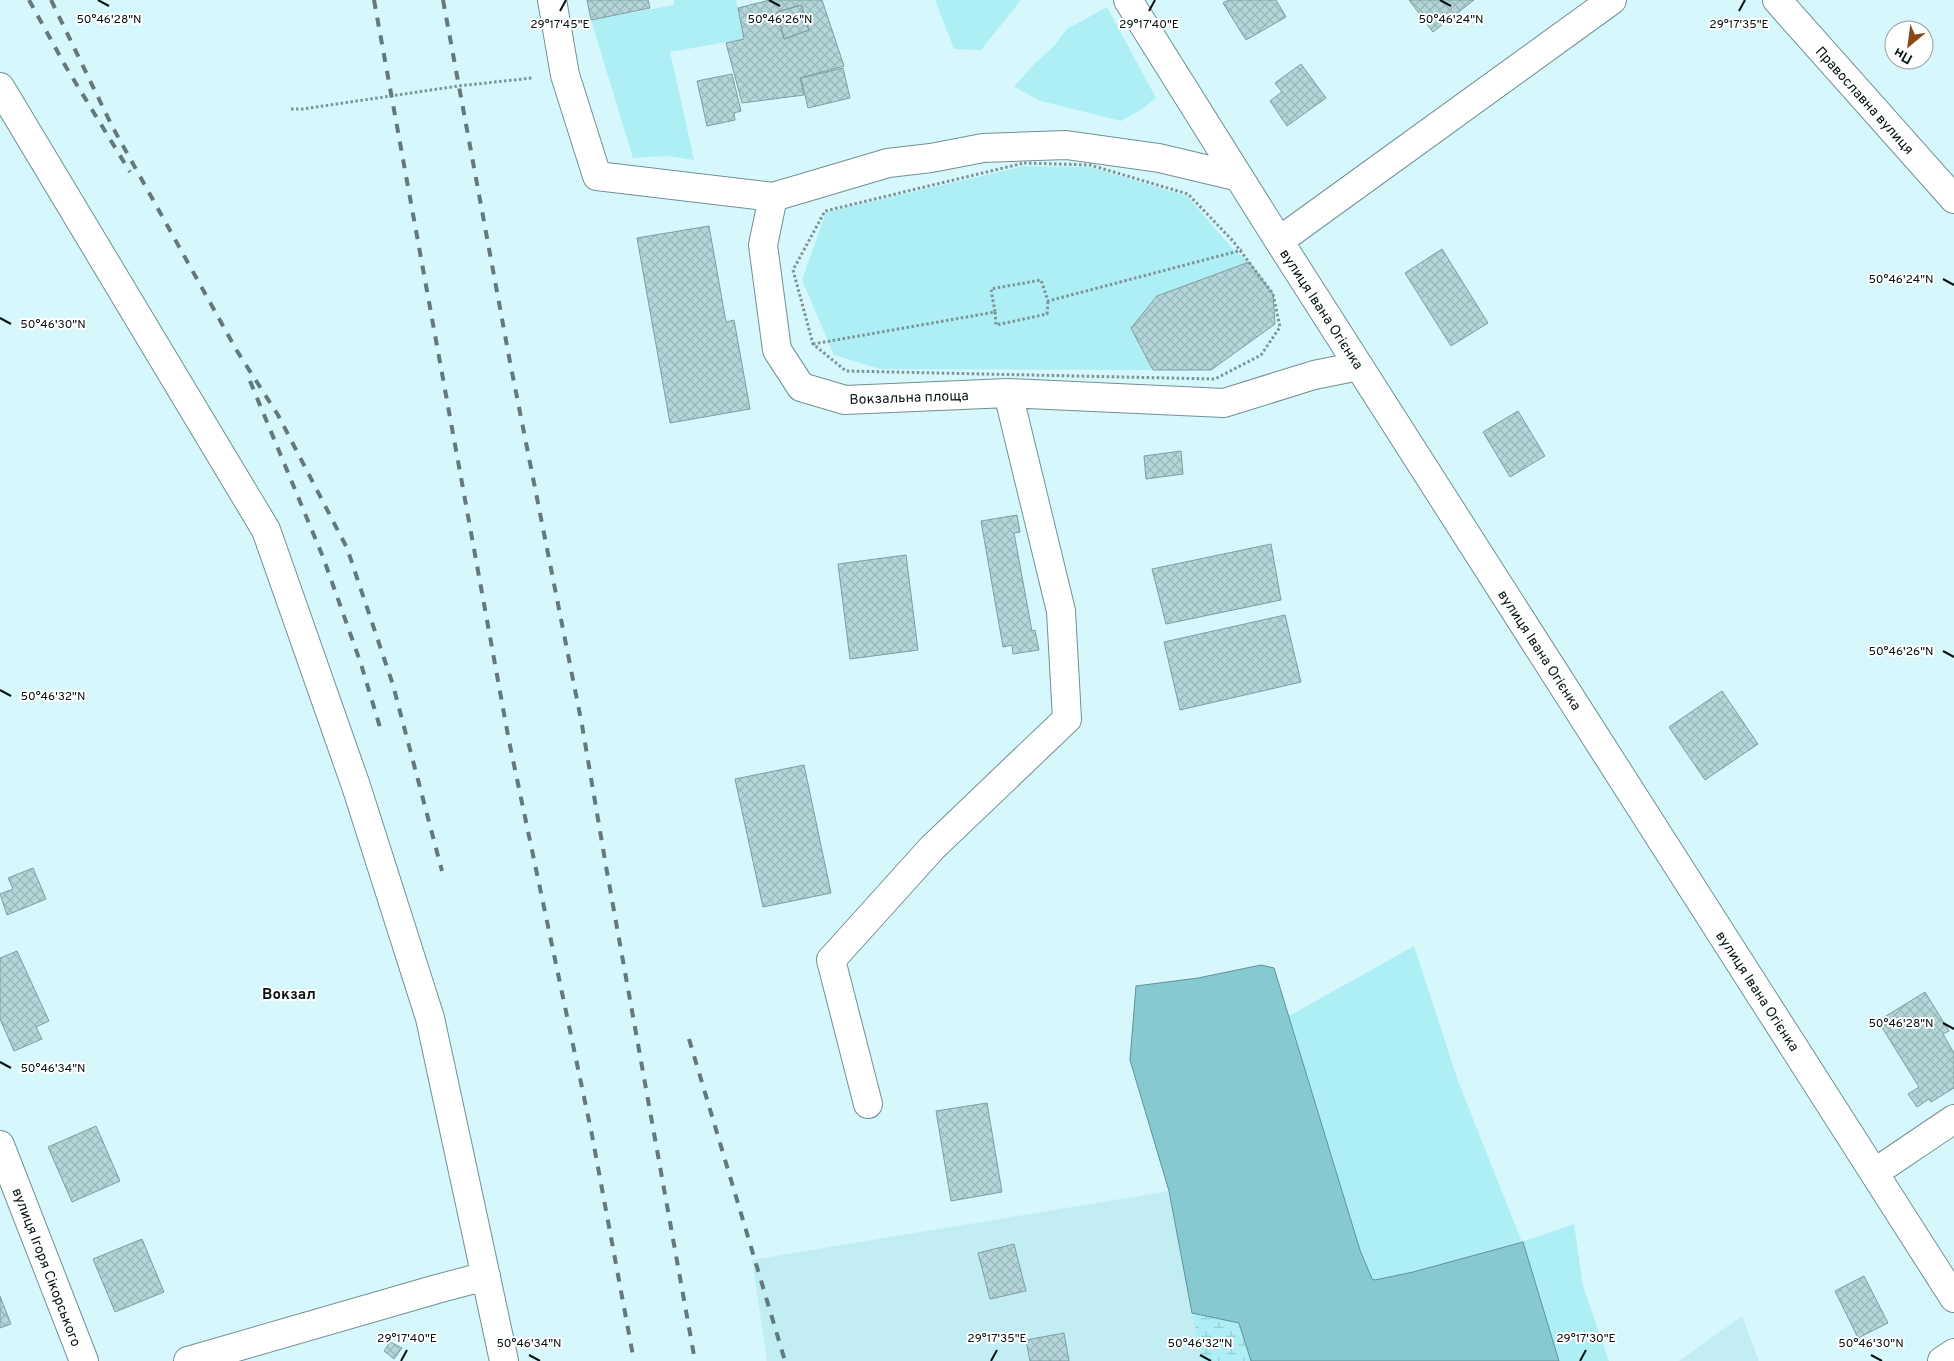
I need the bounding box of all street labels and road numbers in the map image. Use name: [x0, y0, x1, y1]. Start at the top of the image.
street label: Православна вулиця: [1811, 44, 1917, 158]
street label: вулиця Івана Огієнка: [1275, 246, 1366, 373]
street label: Вокзальна площа: [849, 388, 969, 409]
street label: вулиця Івана Огієнка: [1493, 587, 1584, 714]
street label: вулиця Івана Огієнка: [1711, 928, 1802, 1055]
street label: вулиця Ігоря Сікорського: [7, 1186, 84, 1349]

